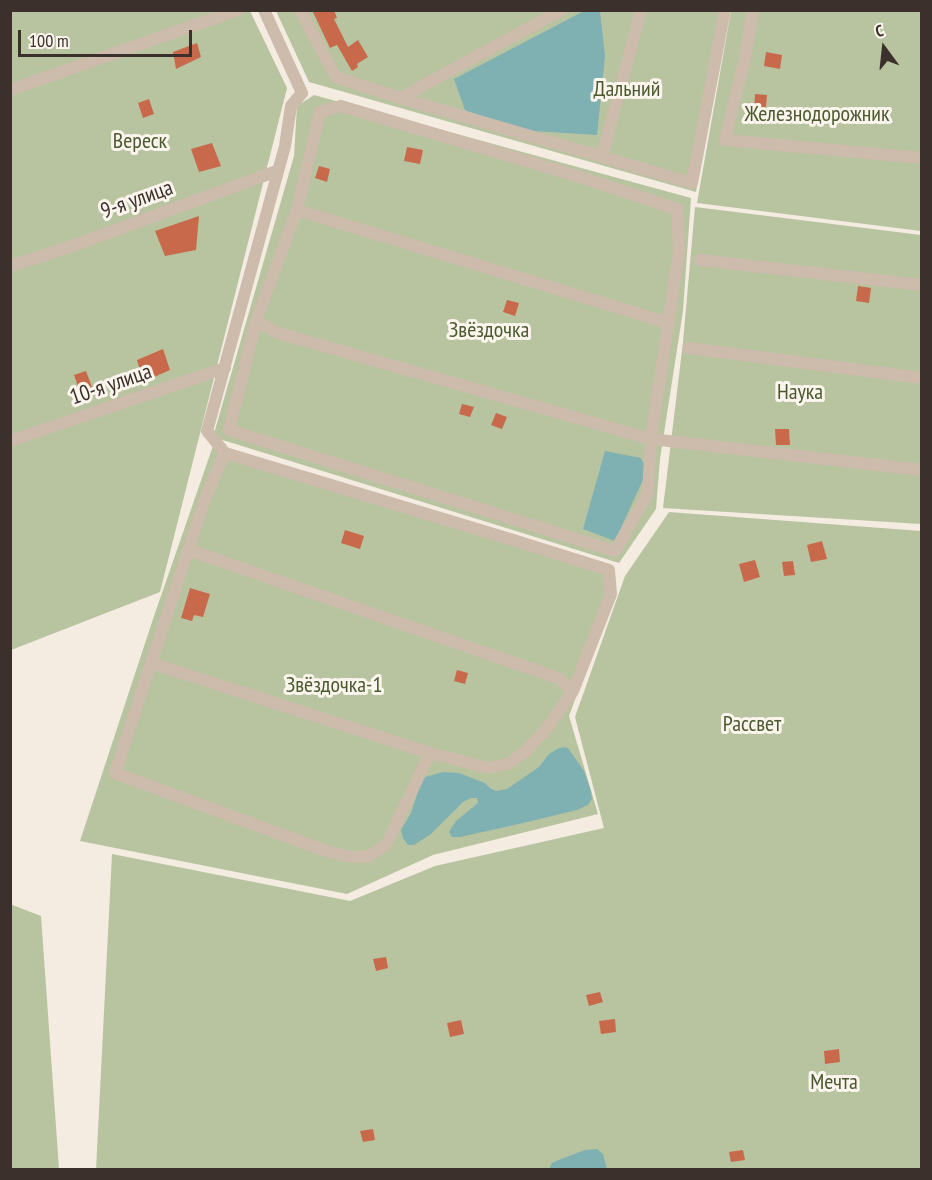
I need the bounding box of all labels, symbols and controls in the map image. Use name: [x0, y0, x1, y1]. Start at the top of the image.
scale bar: [21, 18, 195, 56]
north arrow: [854, 18, 914, 78]
text: С: [873, 20, 885, 41]
text: 100 m: [29, 29, 69, 52]
park label: Дальний: [594, 77, 660, 103]
park label: Железнодорожник: [744, 102, 890, 128]
park label: Вереск: [113, 129, 167, 155]
street label: 9-я улица: [97, 175, 177, 225]
park label: Звёздочка: [449, 318, 529, 344]
street label: 10-я улица: [67, 359, 155, 411]
park label: Наука: [777, 380, 823, 406]
park label: Звёздочка-1: [286, 673, 382, 699]
park label: Рассвет: [723, 712, 781, 738]
park label: Мечта: [810, 1070, 858, 1096]

